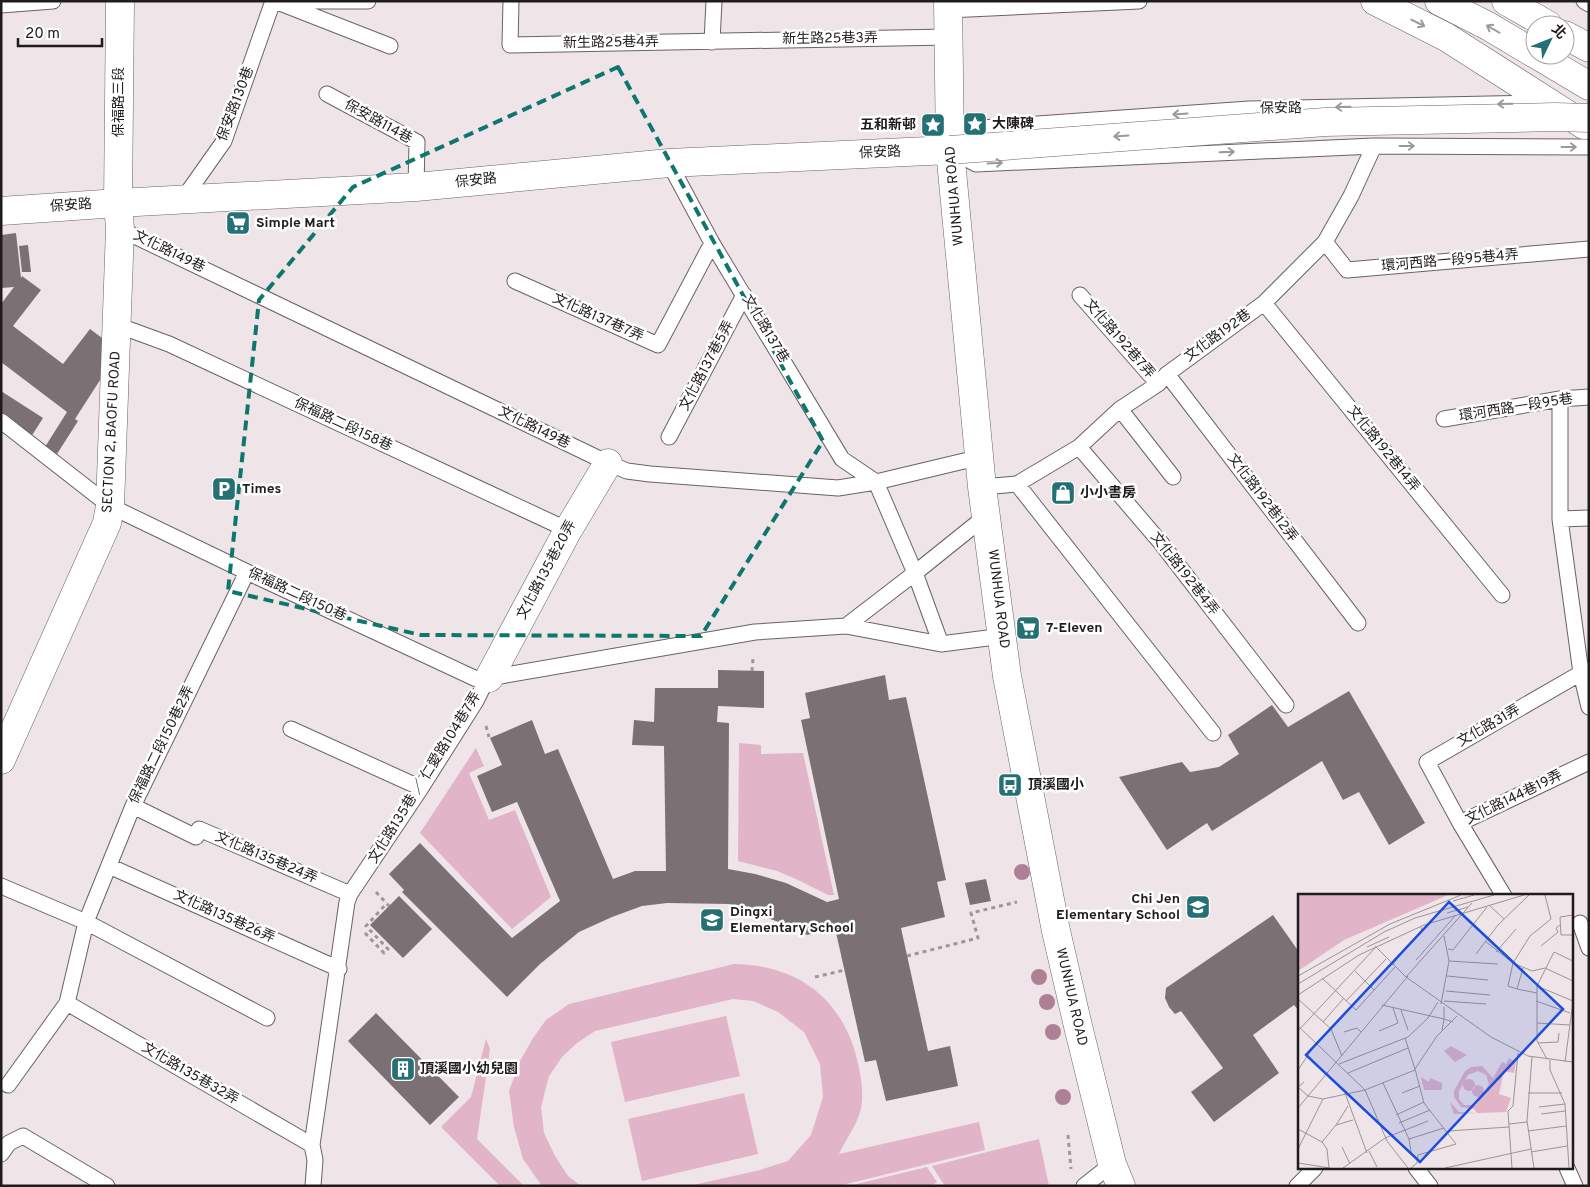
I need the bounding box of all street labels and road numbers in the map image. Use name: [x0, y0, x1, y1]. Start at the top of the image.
street label: 新生路25巷3弄: [782, 30, 878, 48]
street label: 新生路25巷4弄: [563, 34, 659, 52]
street label: 保安路130巷: [214, 64, 258, 144]
street label: 保福路三段: [111, 67, 128, 137]
street label: 保安路114巷: [341, 96, 415, 148]
street label: 保安路: [1260, 100, 1302, 118]
street label: 保安路: [859, 143, 901, 163]
street label: WUNHUA ROAD: [942, 145, 968, 247]
street label: 保安路: [454, 170, 498, 192]
street label: 保安路: [49, 196, 93, 216]
street label: 文化路149巷: [130, 226, 208, 277]
street label: 環河西路一段95巷4弄: [1381, 247, 1519, 275]
street label: 文化路137巷7弄: [550, 289, 647, 346]
street label: 文化路137巷: [738, 291, 793, 366]
street label: 文化路192巷7弄: [1080, 295, 1159, 382]
street label: 文化路192巷: [1181, 305, 1255, 366]
street label: 文化路137巷5弄: [675, 318, 738, 414]
street label: SECTION 2, BAOFU ROAD: [99, 350, 125, 514]
street label: 環河西路一段95巷: [1458, 391, 1574, 425]
street label: 保福路二段158巷: [291, 395, 395, 455]
street label: 文化路149巷: [495, 402, 573, 453]
street label: 文化路192巷14弄: [1343, 402, 1424, 495]
street label: 文化路192巷12弄: [1223, 450, 1301, 545]
street label: 文化路135巷20弄: [513, 517, 580, 623]
street label: 文化路192巷4弄: [1146, 528, 1223, 619]
street label: WUNHUA ROAD: [983, 548, 1013, 650]
street label: 保福路二段150巷: [245, 565, 349, 625]
street label: 保福路二段150巷2弄: [126, 683, 198, 807]
street label: 文化路135巷 ／ 仁愛路104巷7弄: [364, 689, 485, 867]
street label: 文化路31弄: [1454, 700, 1523, 751]
street label: 文化路144巷19弄: [1462, 766, 1565, 829]
street label: 文化路135巷24弄: [212, 828, 320, 887]
street label: 文化路135巷26弄: [171, 886, 278, 947]
street label: WUNHUA ROAD: [1051, 946, 1091, 1048]
street label: 文化路135巷32弄: [139, 1039, 242, 1109]

